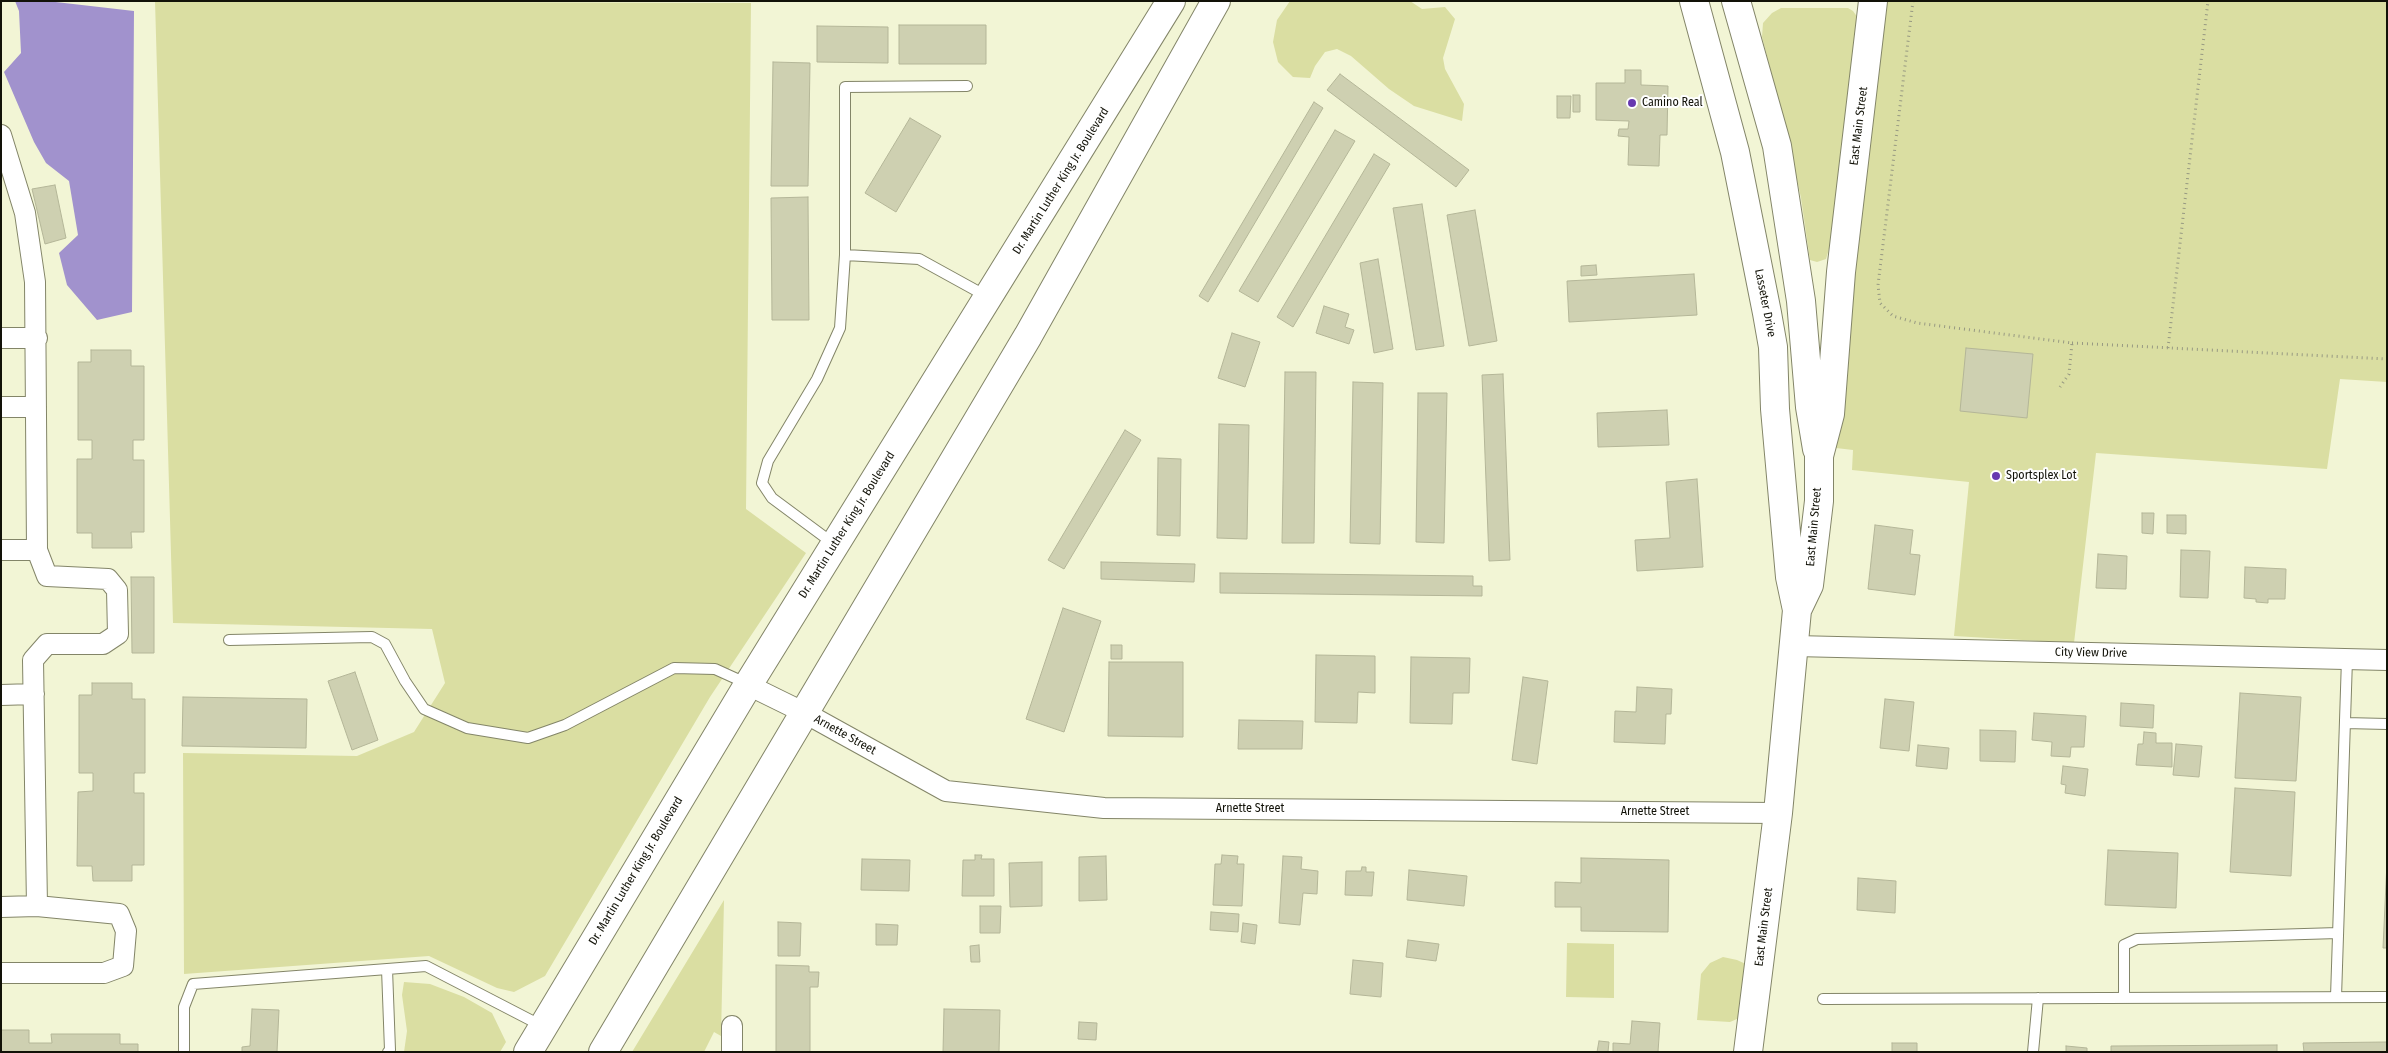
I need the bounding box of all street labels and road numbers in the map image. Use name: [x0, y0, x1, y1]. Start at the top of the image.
street label: East Main Street: [1847, 86, 1871, 166]
street label: Dr. Martin Luther King Jr. Boulevard: [1010, 105, 1112, 257]
street label: Lasseter Drive: [1751, 268, 1779, 338]
street label: Dr. Martin Luther King Jr. Boulevard: [796, 449, 898, 601]
street label: East Main Street: [1803, 487, 1825, 567]
street label: City View Drive: [2055, 645, 2127, 661]
street label: Arnette Street: [811, 712, 879, 758]
street label: Dr. Martin Luther King Jr. Boulevard: [586, 794, 686, 948]
street label: Arnette Street: [1216, 802, 1284, 816]
street label: Arnette Street: [1621, 805, 1689, 819]
street label: East Main Street: [1752, 887, 1776, 967]

